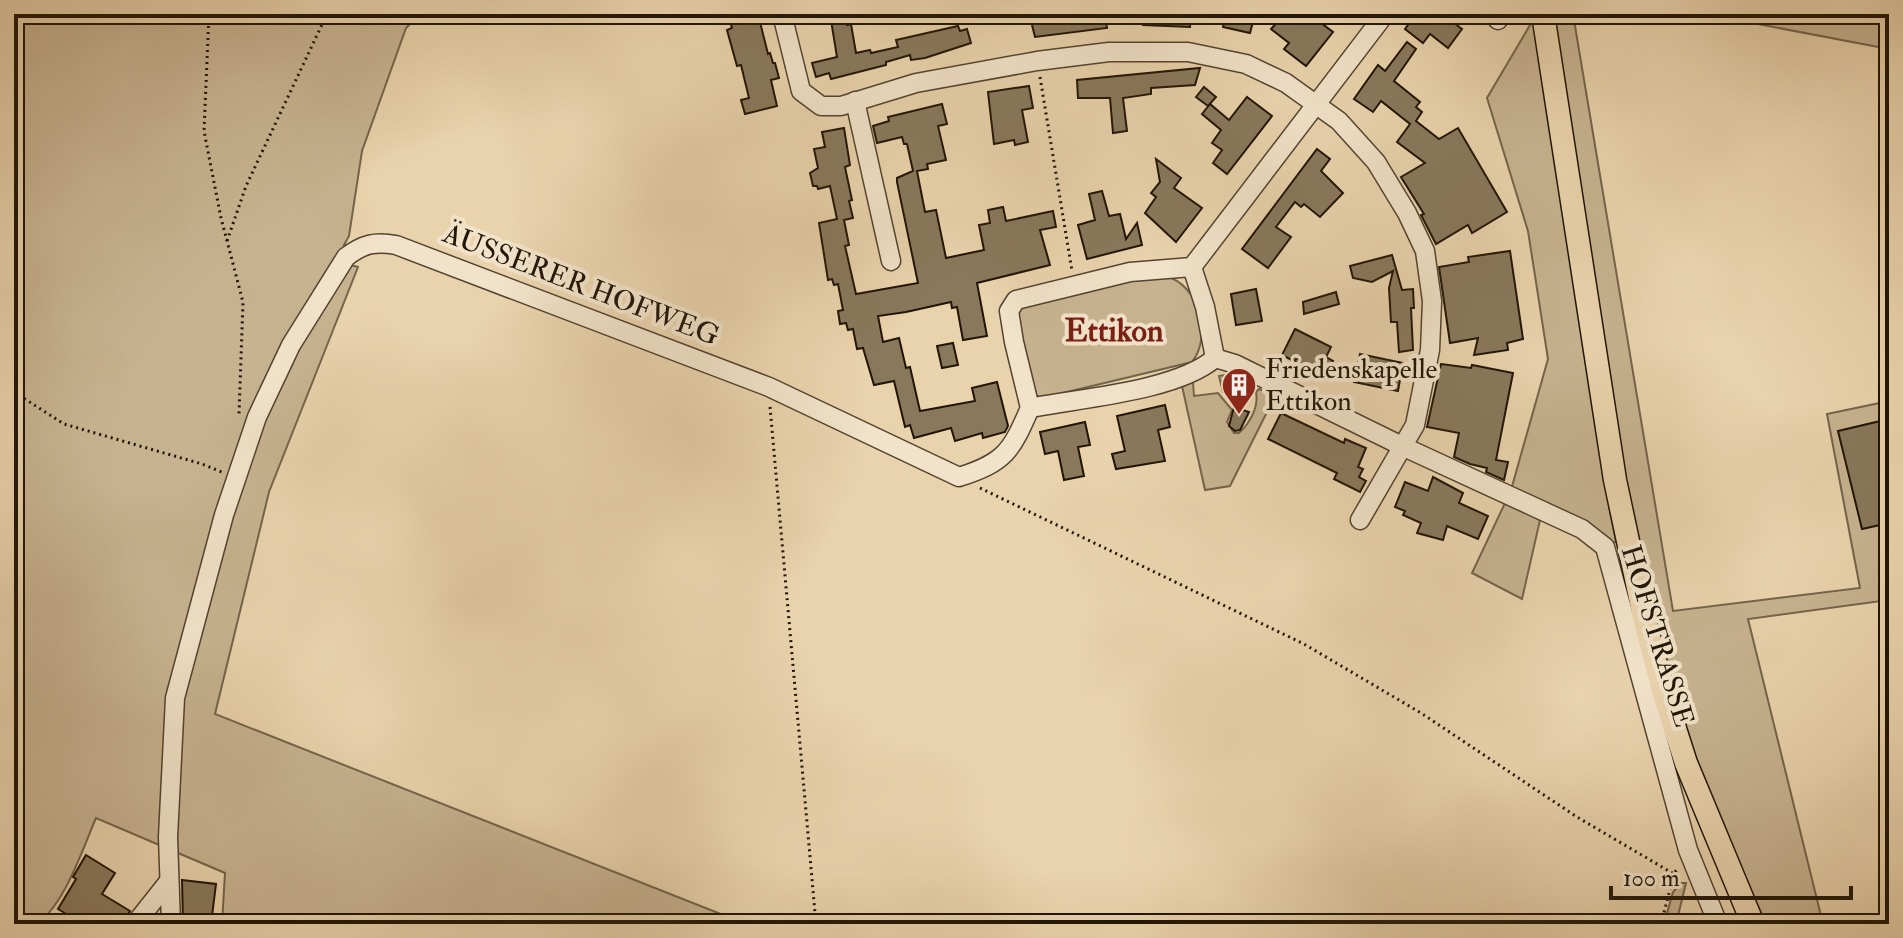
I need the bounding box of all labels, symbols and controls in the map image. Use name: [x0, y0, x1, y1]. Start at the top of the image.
street label: ÄUSSERER HOFWEG: [437, 216, 724, 354]
district label: Ettikon: [1065, 311, 1164, 351]
place label: Friedenskapelle Ettikon: [1265, 352, 1438, 419]
building icon: Friedenskapelle Ettikon: [1220, 366, 1258, 416]
street label: HOFSTRASSE: [1613, 541, 1701, 731]
scale bar: [1611, 850, 1851, 900]
text: 100 m: [1623, 863, 1680, 894]

